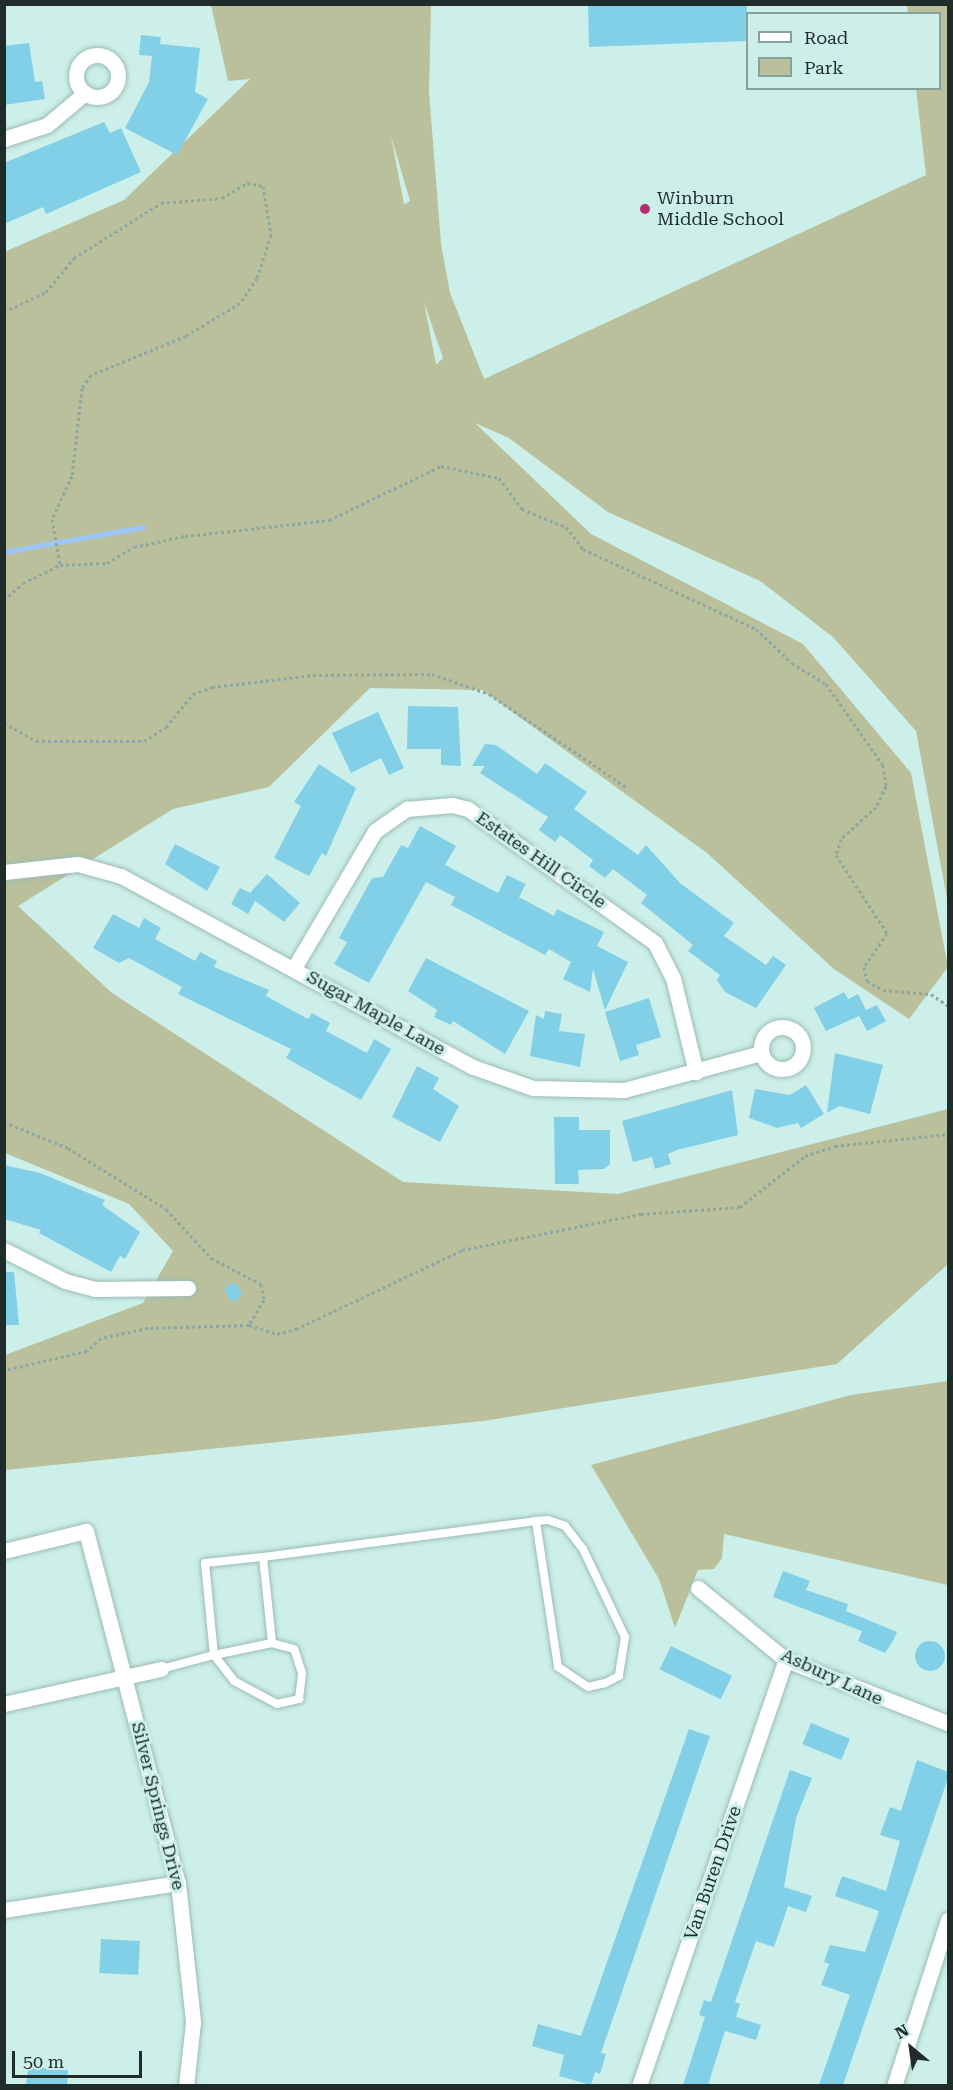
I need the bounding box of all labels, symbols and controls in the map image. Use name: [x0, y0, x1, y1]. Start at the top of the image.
legend: [746, 12, 941, 90]
text: Road: [804, 27, 848, 48]
text: Park: [804, 57, 844, 78]
place label: Winburn Middle School: [657, 188, 784, 230]
marker: Winburn Middle School: [638, 202, 652, 216]
street label: Estates Hill Circle: [472, 807, 610, 913]
street label: Sugar Maple Lane: [303, 966, 449, 1060]
street label: Asbury Lane: [778, 1644, 886, 1710]
street label: Silver Springs Drive: [127, 1720, 189, 1892]
street label: Van Buren Drive: [680, 1803, 746, 1943]
north arrow: [881, 2018, 941, 2078]
text: N: [892, 2021, 912, 2043]
scale bar: [15, 2039, 146, 2077]
text: 50 m: [23, 2051, 64, 2072]

